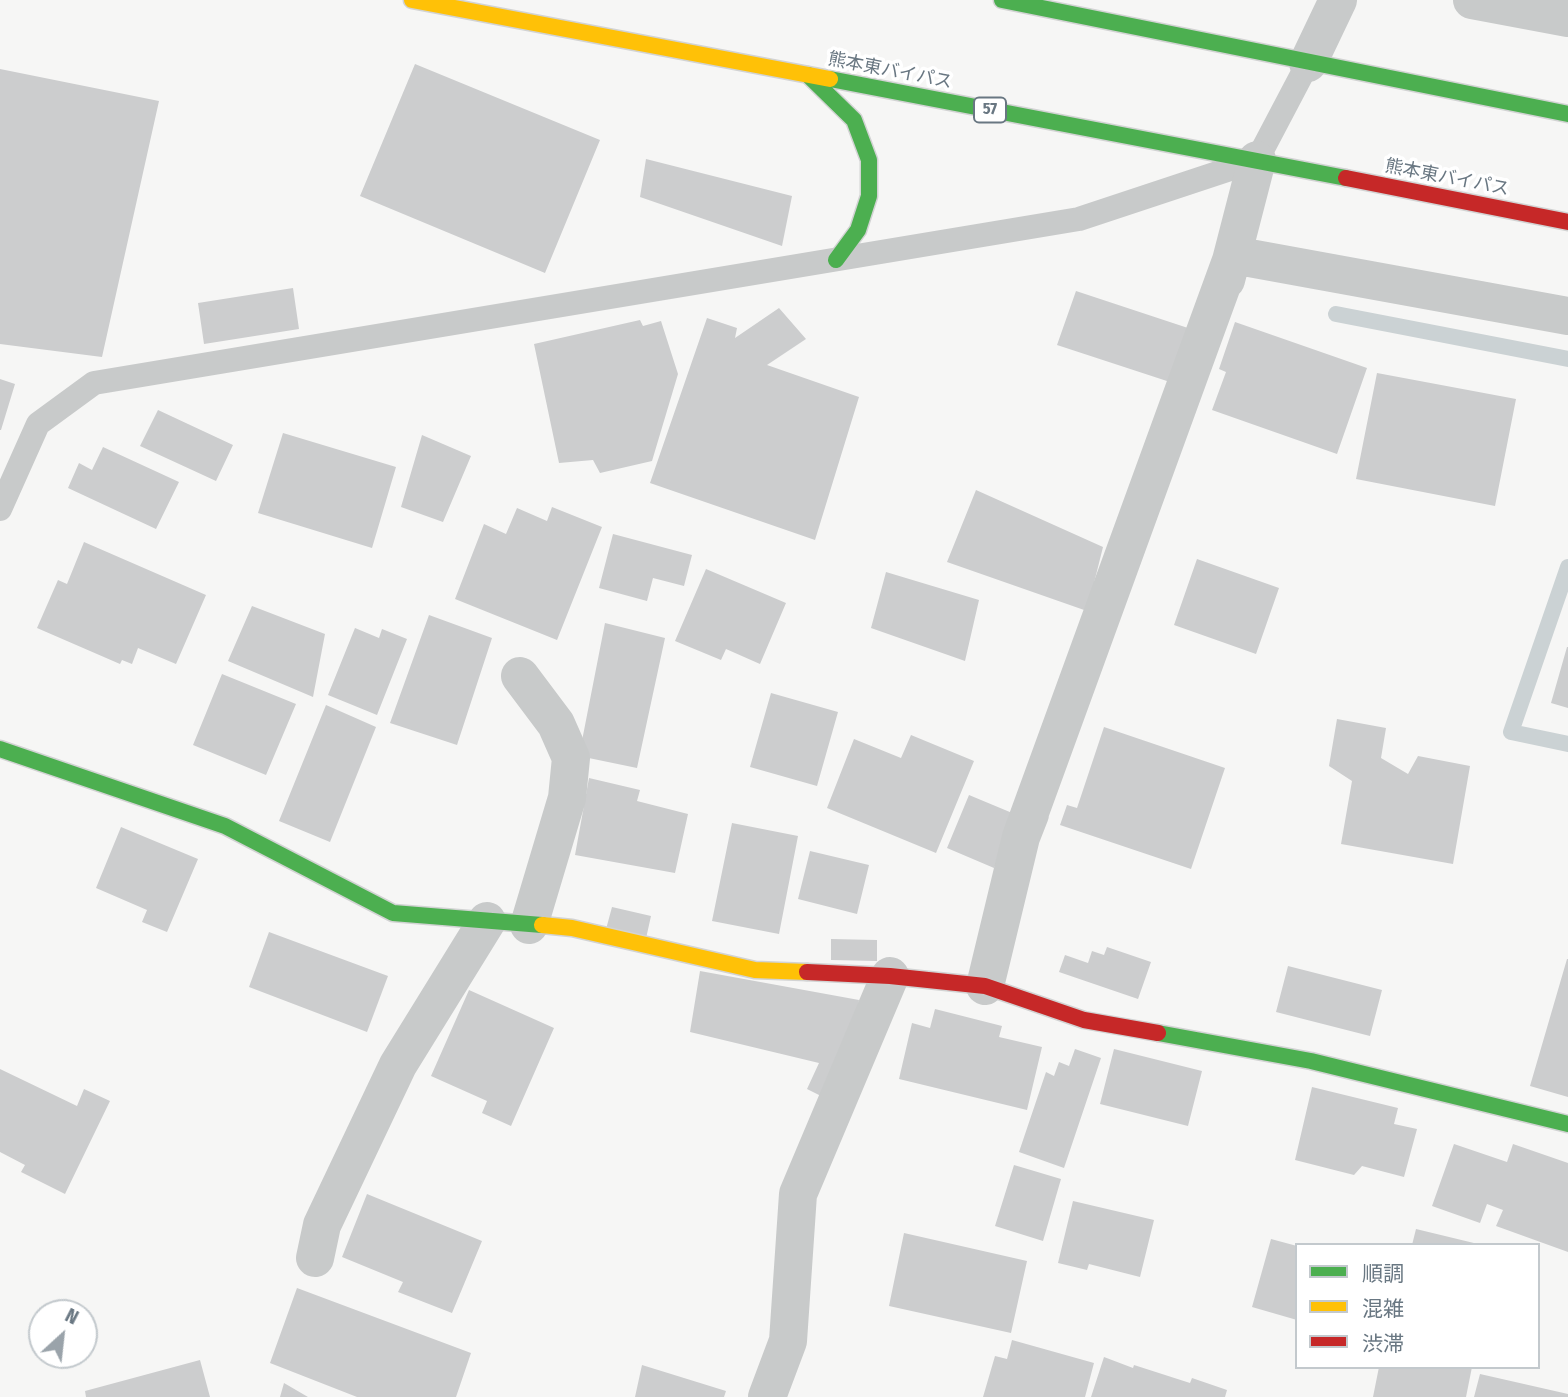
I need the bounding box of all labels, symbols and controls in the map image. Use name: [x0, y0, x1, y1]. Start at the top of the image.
street label: 熊本東バイパス: [826, 48, 954, 94]
road number: 57: [974, 97, 1006, 122]
street label: 熊本東バイパス: [1383, 155, 1511, 201]
legend: [1295, 1243, 1540, 1369]
text: 順調: [1362, 1261, 1404, 1287]
text: 混雑: [1362, 1296, 1404, 1322]
north arrow: [28, 1299, 98, 1369]
text: N: [62, 1304, 82, 1329]
text: 渋滞: [1362, 1331, 1404, 1357]

